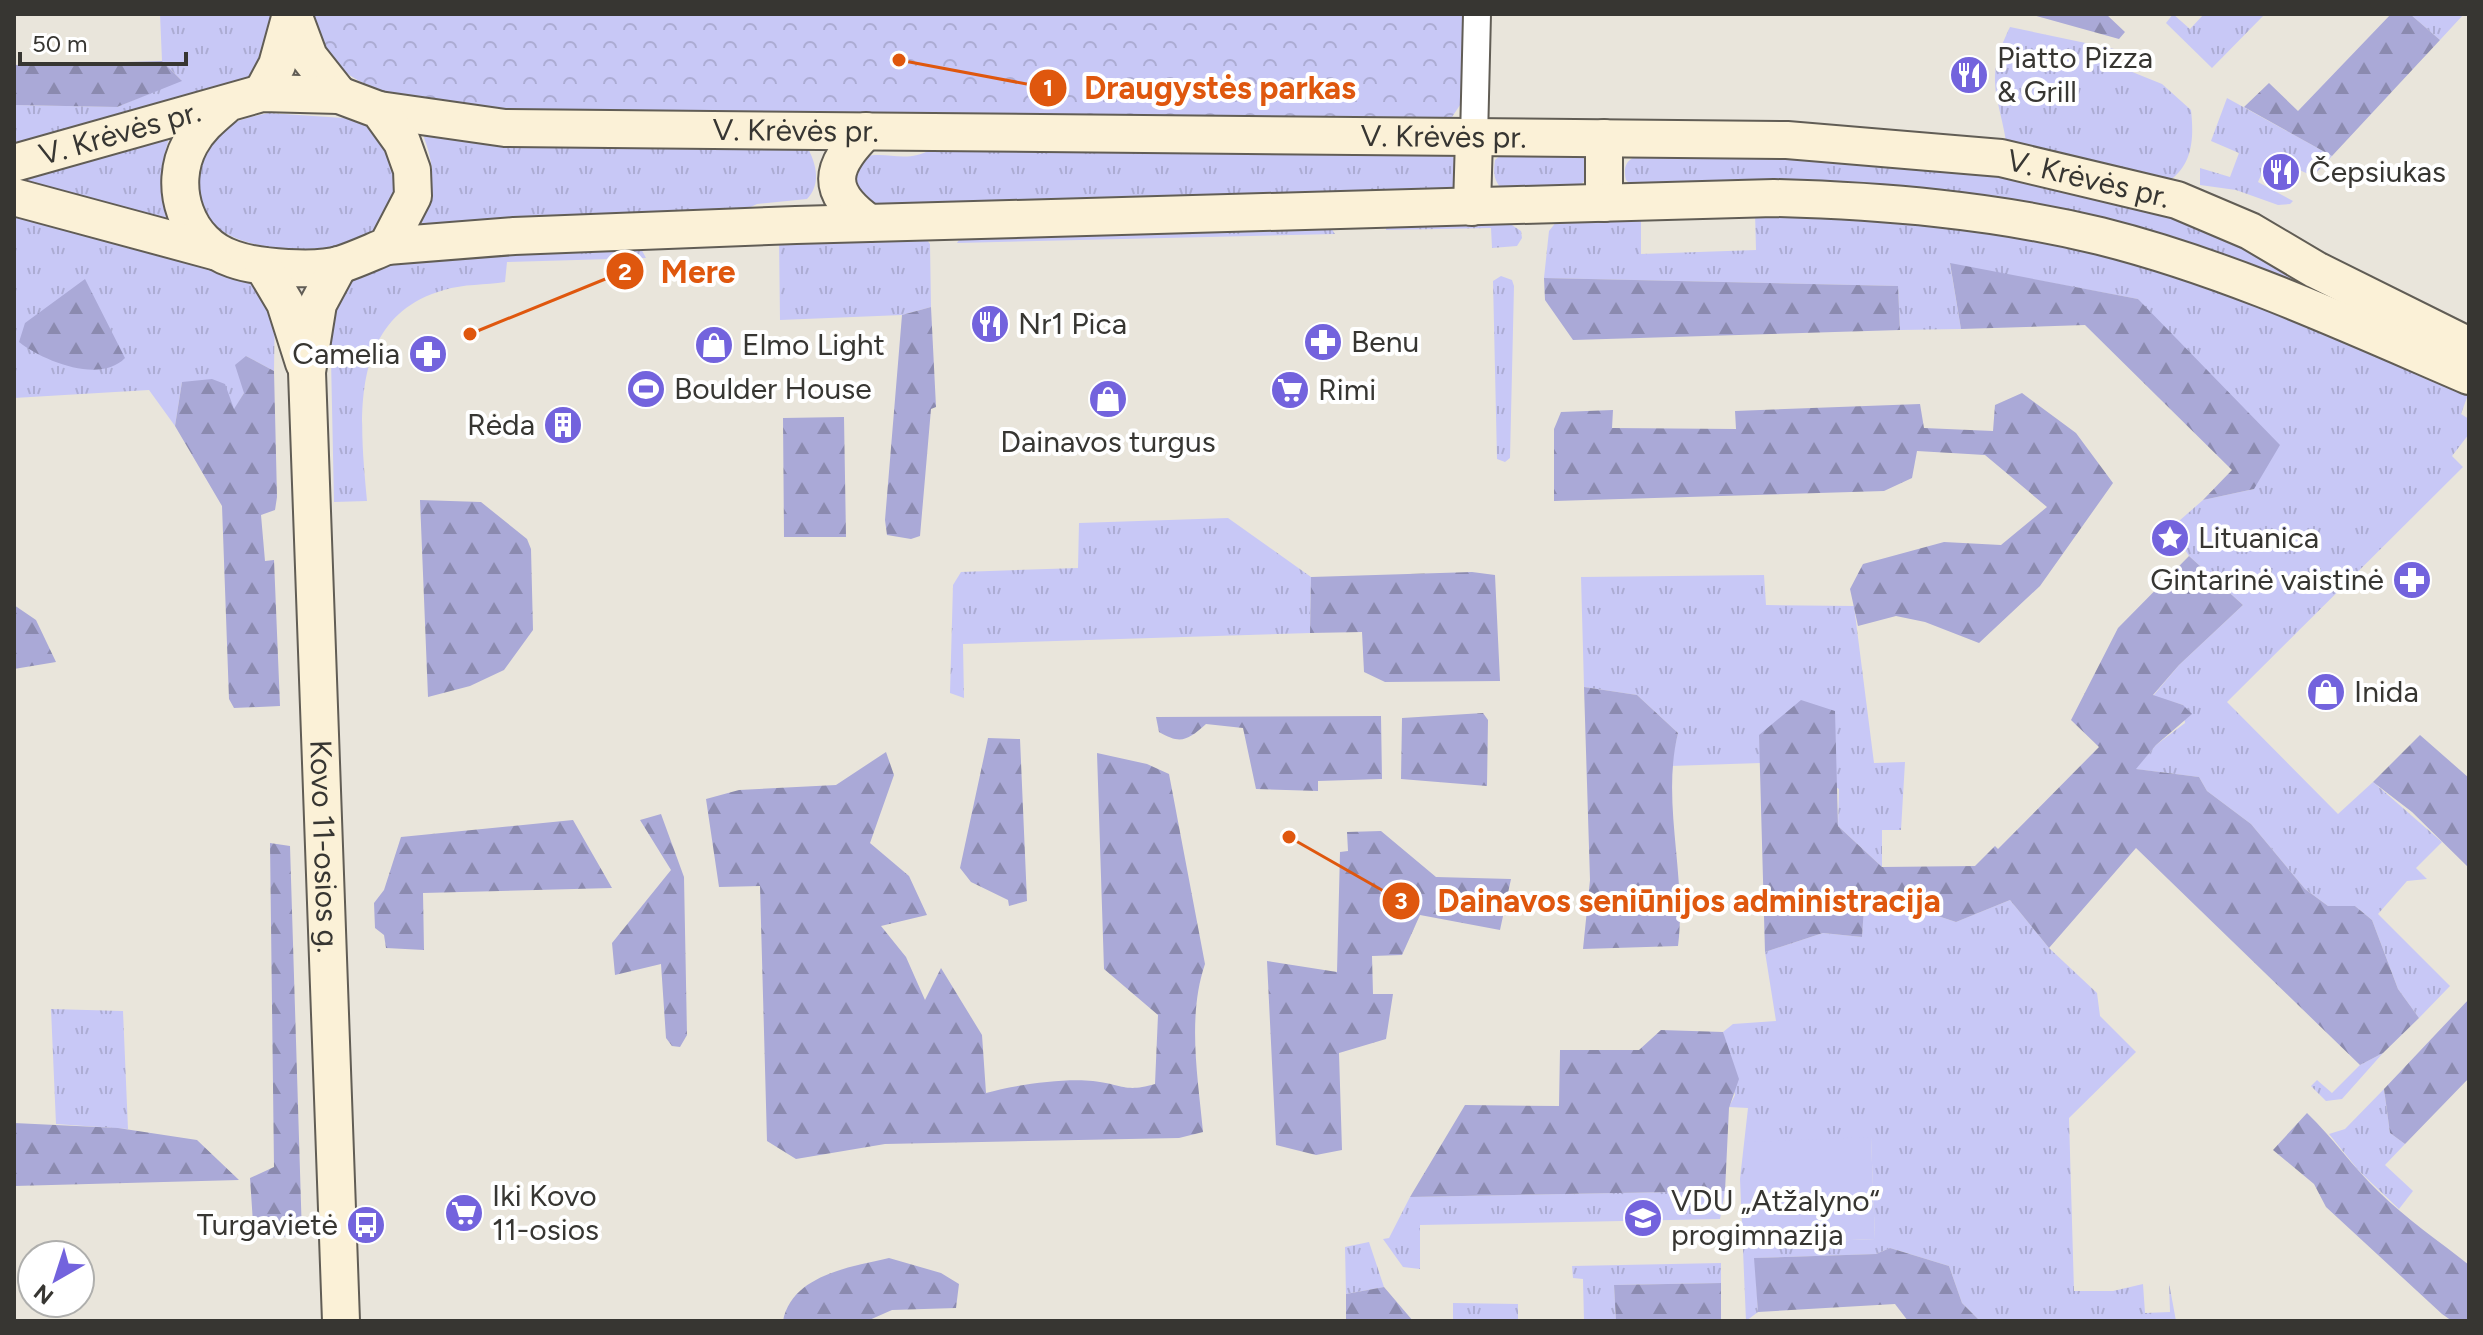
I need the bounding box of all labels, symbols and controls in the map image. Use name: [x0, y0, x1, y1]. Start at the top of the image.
scale bar: [20, 16, 186, 66]
text: 50 m: [32, 29, 88, 58]
place label: Piatto Pizza & Grill: [1997, 39, 2153, 110]
restaurant icon: Piatto Pizza & Grill: [1948, 54, 1990, 96]
callout: Draugystės parkas: [1028, 60, 1372, 116]
text: Draugystės parkas: [1084, 69, 1356, 107]
text: 1: [1043, 73, 1053, 102]
street label: V. Krėvės pr.: [35, 92, 205, 173]
street label: V. Krėvės pr.: [713, 111, 879, 149]
street label: V. Krėvės pr.: [1360, 117, 1527, 156]
street label: V. Krėvės pr.: [2004, 141, 2174, 216]
restaurant icon: Čepsiukas: [2260, 151, 2302, 193]
place label: Čepsiukas: [2309, 153, 2446, 190]
callout: Mere: [605, 243, 752, 299]
text: Mere: [660, 253, 736, 291]
text: 2: [618, 257, 632, 286]
restaurant icon: Nr1 Pica: [969, 303, 1011, 345]
place label: Nr1 Pica: [1018, 305, 1127, 342]
pharmacy icon: Benu: [1302, 321, 1344, 363]
place label: Benu: [1351, 323, 1419, 360]
shop icon: Elmo Light: [693, 324, 735, 366]
place label: Elmo Light: [742, 326, 885, 363]
pharmacy icon: Camelia: [407, 333, 449, 375]
place label: Camelia: [292, 335, 400, 372]
sports icon: Boulder House: [625, 368, 667, 410]
supermarket icon: Rimi: [1269, 369, 1311, 411]
place label: Boulder House: [674, 370, 872, 407]
place label: Rimi: [1318, 371, 1376, 408]
shop icon: Dainavos turgus: [1087, 378, 1129, 420]
building icon: Rėda: [542, 404, 584, 446]
place label: Rėda: [467, 406, 535, 443]
place label: Dainavos turgus: [1000, 423, 1216, 460]
place icon: Lituanica: [2149, 517, 2191, 559]
place label: Lituanica: [2198, 519, 2319, 556]
pharmacy icon: Gintarinė vaistinė: [2391, 559, 2433, 601]
place label: Gintarinė vaistinė: [2150, 561, 2384, 598]
shop icon: Inida: [2305, 671, 2347, 713]
place label: Inida: [2354, 673, 2419, 710]
street label: Kovo 11-osios g.: [302, 739, 347, 954]
callout: Dainavos seniūnijos administracija: [1381, 873, 1957, 929]
text: Dainavos seniūnijos administracija: [1437, 882, 1941, 920]
text: 3: [1394, 886, 1408, 915]
place label: Iki Kovo 11-osios: [492, 1177, 599, 1248]
place label: VDU „Atžalyno“ progimnazija: [1671, 1182, 1880, 1253]
supermarket icon: Iki Kovo 11-osios: [443, 1192, 485, 1234]
school or university icon: VDU „Atžalyno“ progimnazija: [1622, 1197, 1664, 1239]
bus stop icon: Turgavietė: [345, 1204, 387, 1246]
place label: Turgavietė: [197, 1206, 338, 1243]
north arrow: [16, 1239, 96, 1319]
text: N: [29, 1278, 59, 1310]

